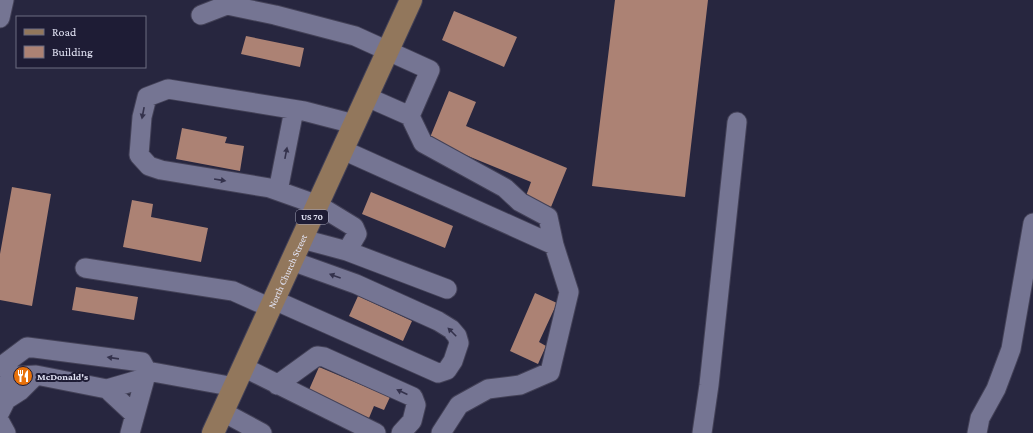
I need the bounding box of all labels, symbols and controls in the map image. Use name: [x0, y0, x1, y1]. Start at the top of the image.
legend: [16, 16, 146, 68]
text: Road: [52, 25, 77, 39]
text: Building: [52, 45, 93, 59]
one-way arrow: [140, 107, 146, 120]
one-way arrow: [283, 147, 289, 159]
one-way arrow: [214, 177, 227, 183]
road number: US 70: [296, 210, 328, 224]
street label: North Church Street: [266, 232, 309, 310]
one-way arrow: [329, 273, 341, 279]
one-way arrow: [447, 327, 457, 337]
one-way arrow: [107, 355, 119, 362]
restaurant icon: McDonald's: [12, 365, 34, 387]
place label: McDonald's: [37, 371, 88, 382]
one-way arrow: [396, 389, 407, 395]

